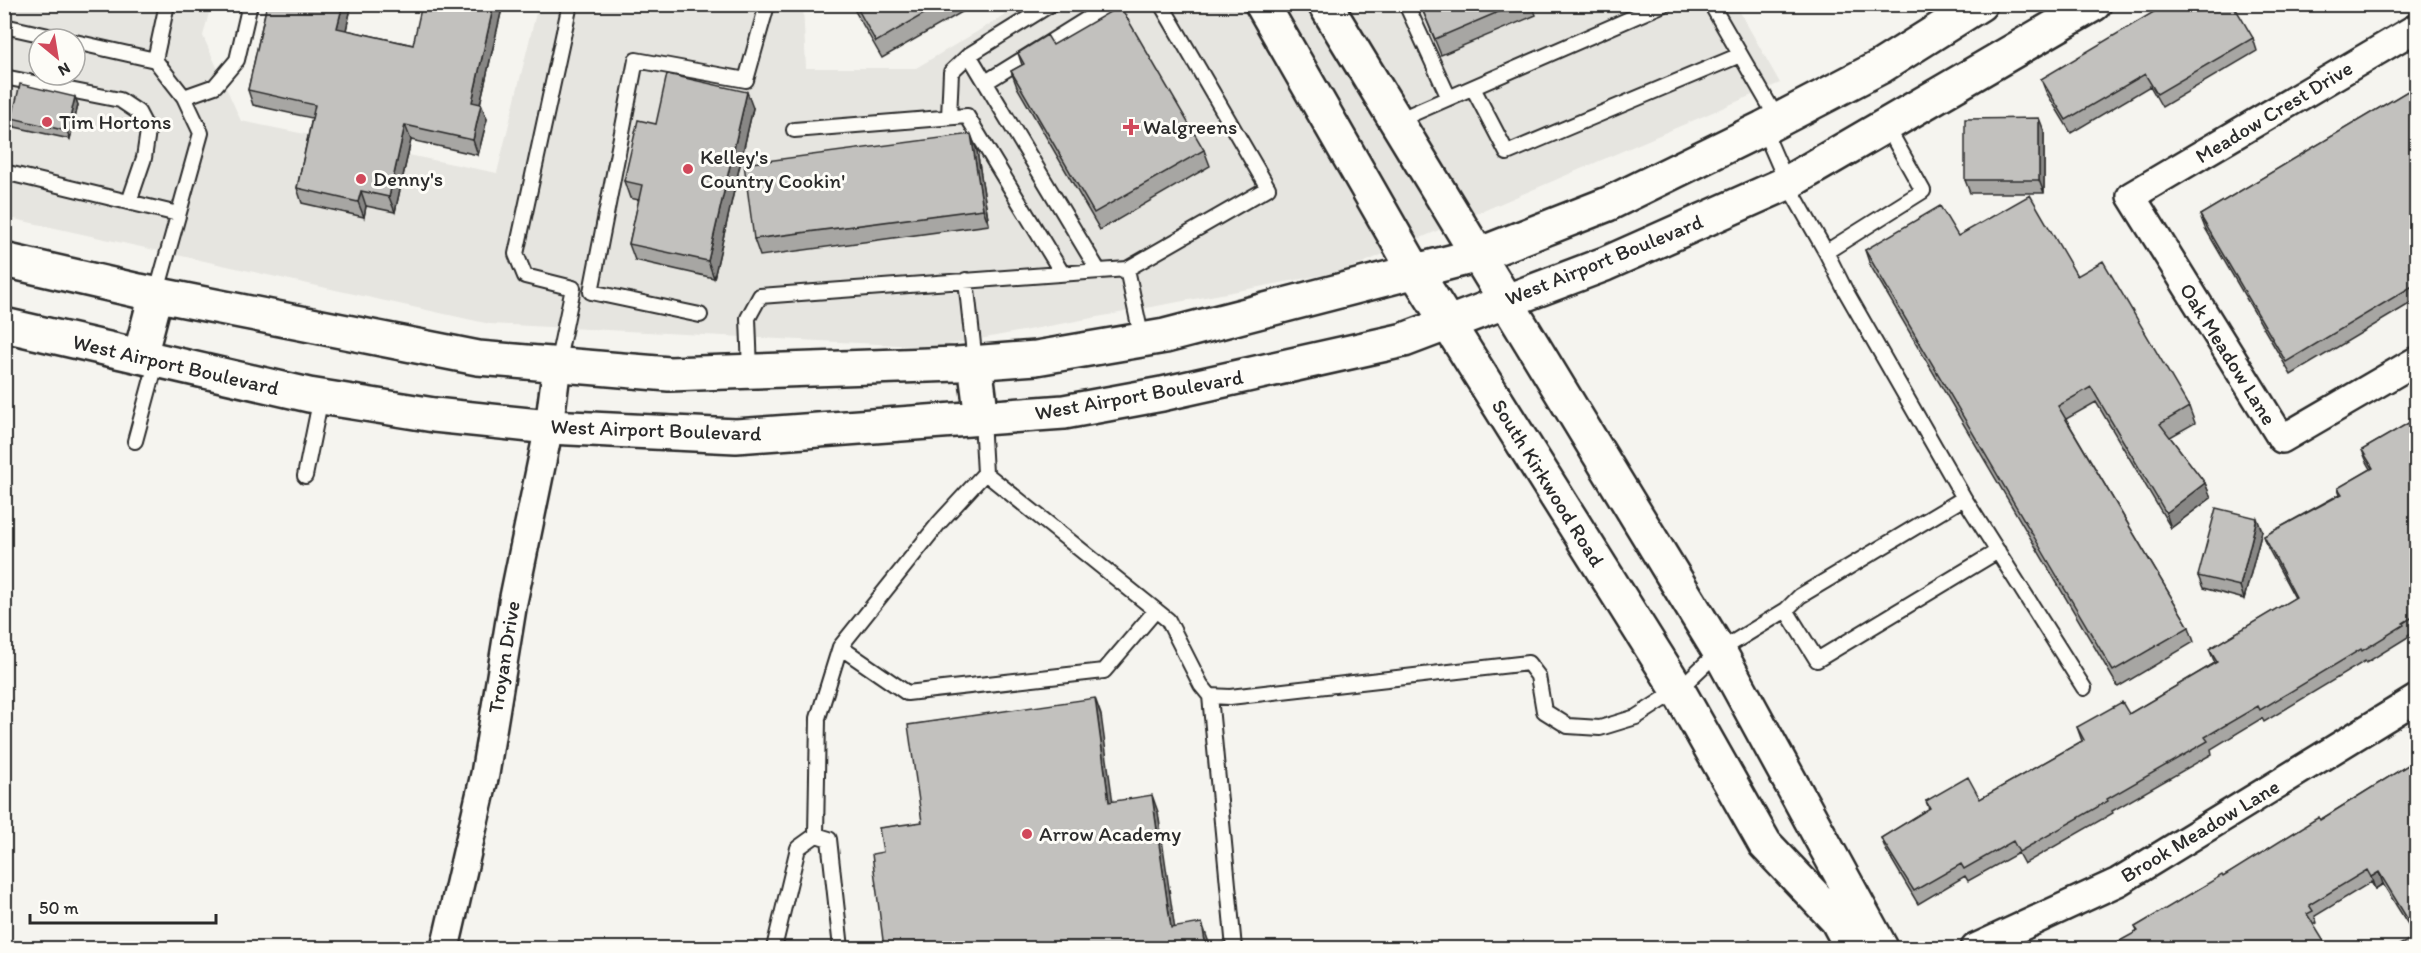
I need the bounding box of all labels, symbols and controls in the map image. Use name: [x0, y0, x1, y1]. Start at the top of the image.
north arrow: [27, 27, 87, 87]
street label: Meadow Crest Drive: [2191, 55, 2357, 168]
text: N: [55, 59, 74, 80]
place label: Tim Hortons: [59, 109, 171, 134]
place label: Walgreens: [1143, 114, 1237, 139]
marker: Tim Hortons: [40, 115, 54, 129]
marker: Walgreens: [1124, 120, 1138, 134]
place label: Kelley's Country Cookin': [700, 144, 845, 193]
marker: Kelley's Country Cookin': [681, 162, 695, 176]
place label: Denny's: [373, 166, 443, 191]
marker: Denny's: [354, 172, 368, 186]
street label: West Airport Boulevard: [1501, 208, 1707, 311]
street label: Oak Meadow Lane: [2175, 278, 2282, 429]
street label: West Airport Boulevard: [70, 329, 282, 401]
street label: West Airport Boulevard: [1033, 364, 1245, 425]
street label: South Kirkwood Road: [1487, 394, 1610, 571]
street label: West Airport Boulevard: [550, 413, 762, 446]
street label: Troyan Drive: [482, 599, 525, 715]
street label: Brook Meadow Lane: [2116, 773, 2284, 888]
place label: Arrow Academy: [1039, 821, 1181, 846]
marker: Arrow Academy: [1020, 827, 1034, 841]
scale bar: [30, 887, 216, 925]
text: 50 m: [39, 897, 79, 919]

